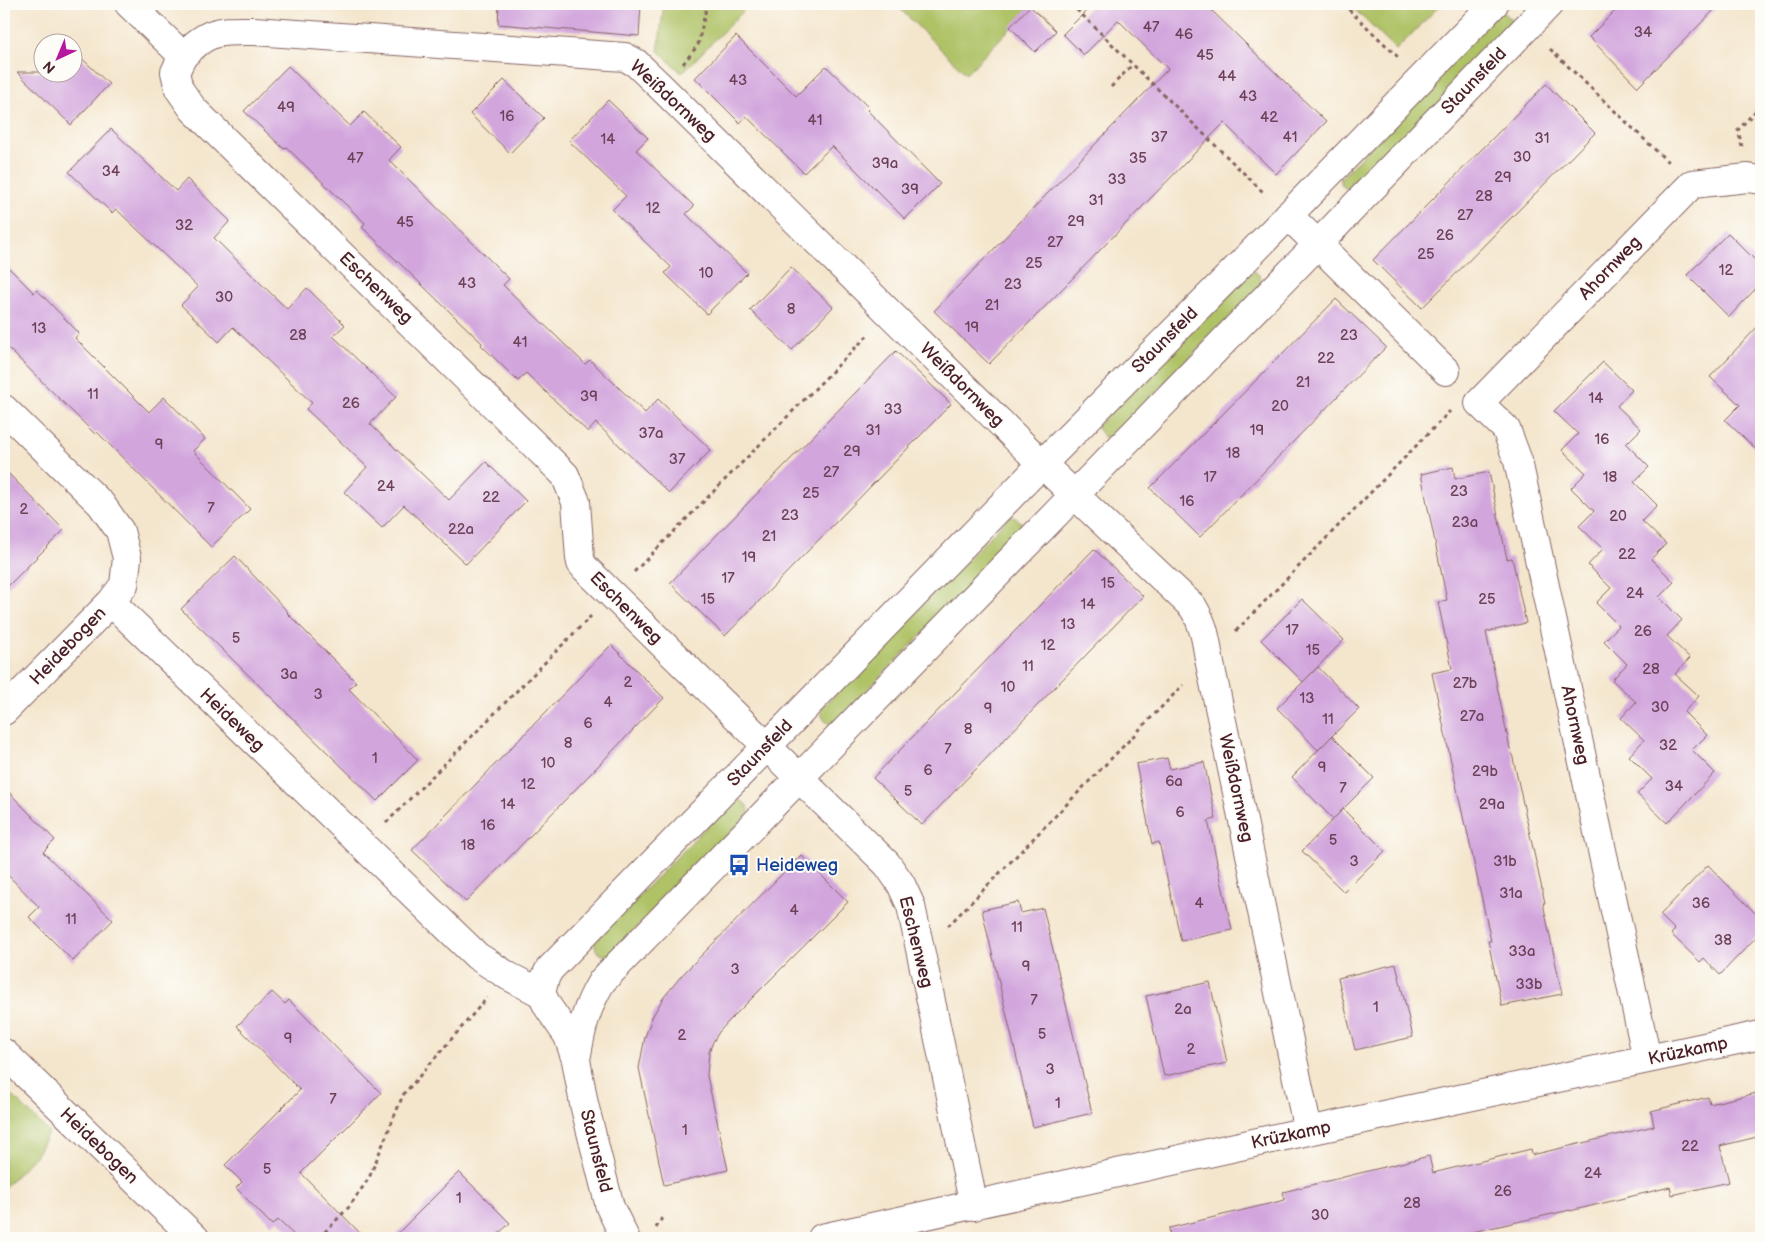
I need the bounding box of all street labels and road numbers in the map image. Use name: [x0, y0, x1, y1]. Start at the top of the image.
street label: Staunsfeld: [1437, 43, 1511, 119]
street label: Weißdornweg: [625, 56, 721, 146]
street label: Ahornweg: [1574, 232, 1646, 304]
street label: Eschenweg: [335, 248, 417, 328]
street label: Staunsfeld: [1128, 303, 1202, 377]
street label: Weißdornweg: [916, 339, 1008, 431]
street label: Eschenweg: [585, 567, 667, 649]
street label: Heidebogen: [25, 603, 111, 689]
street label: Ahornweg: [1556, 683, 1594, 767]
street label: Heideweg: [195, 684, 269, 756]
street label: Staunsfeld: [723, 715, 797, 791]
street label: Weißdornweg: [1214, 732, 1258, 844]
street label: Eschenweg: [894, 894, 938, 990]
street label: Krüzkamp: [1646, 1032, 1730, 1070]
street label: Heidebogen: [56, 1103, 142, 1189]
street label: Staunsfeld: [576, 1107, 616, 1195]
street label: Krüzkamp: [1249, 1116, 1333, 1154]

